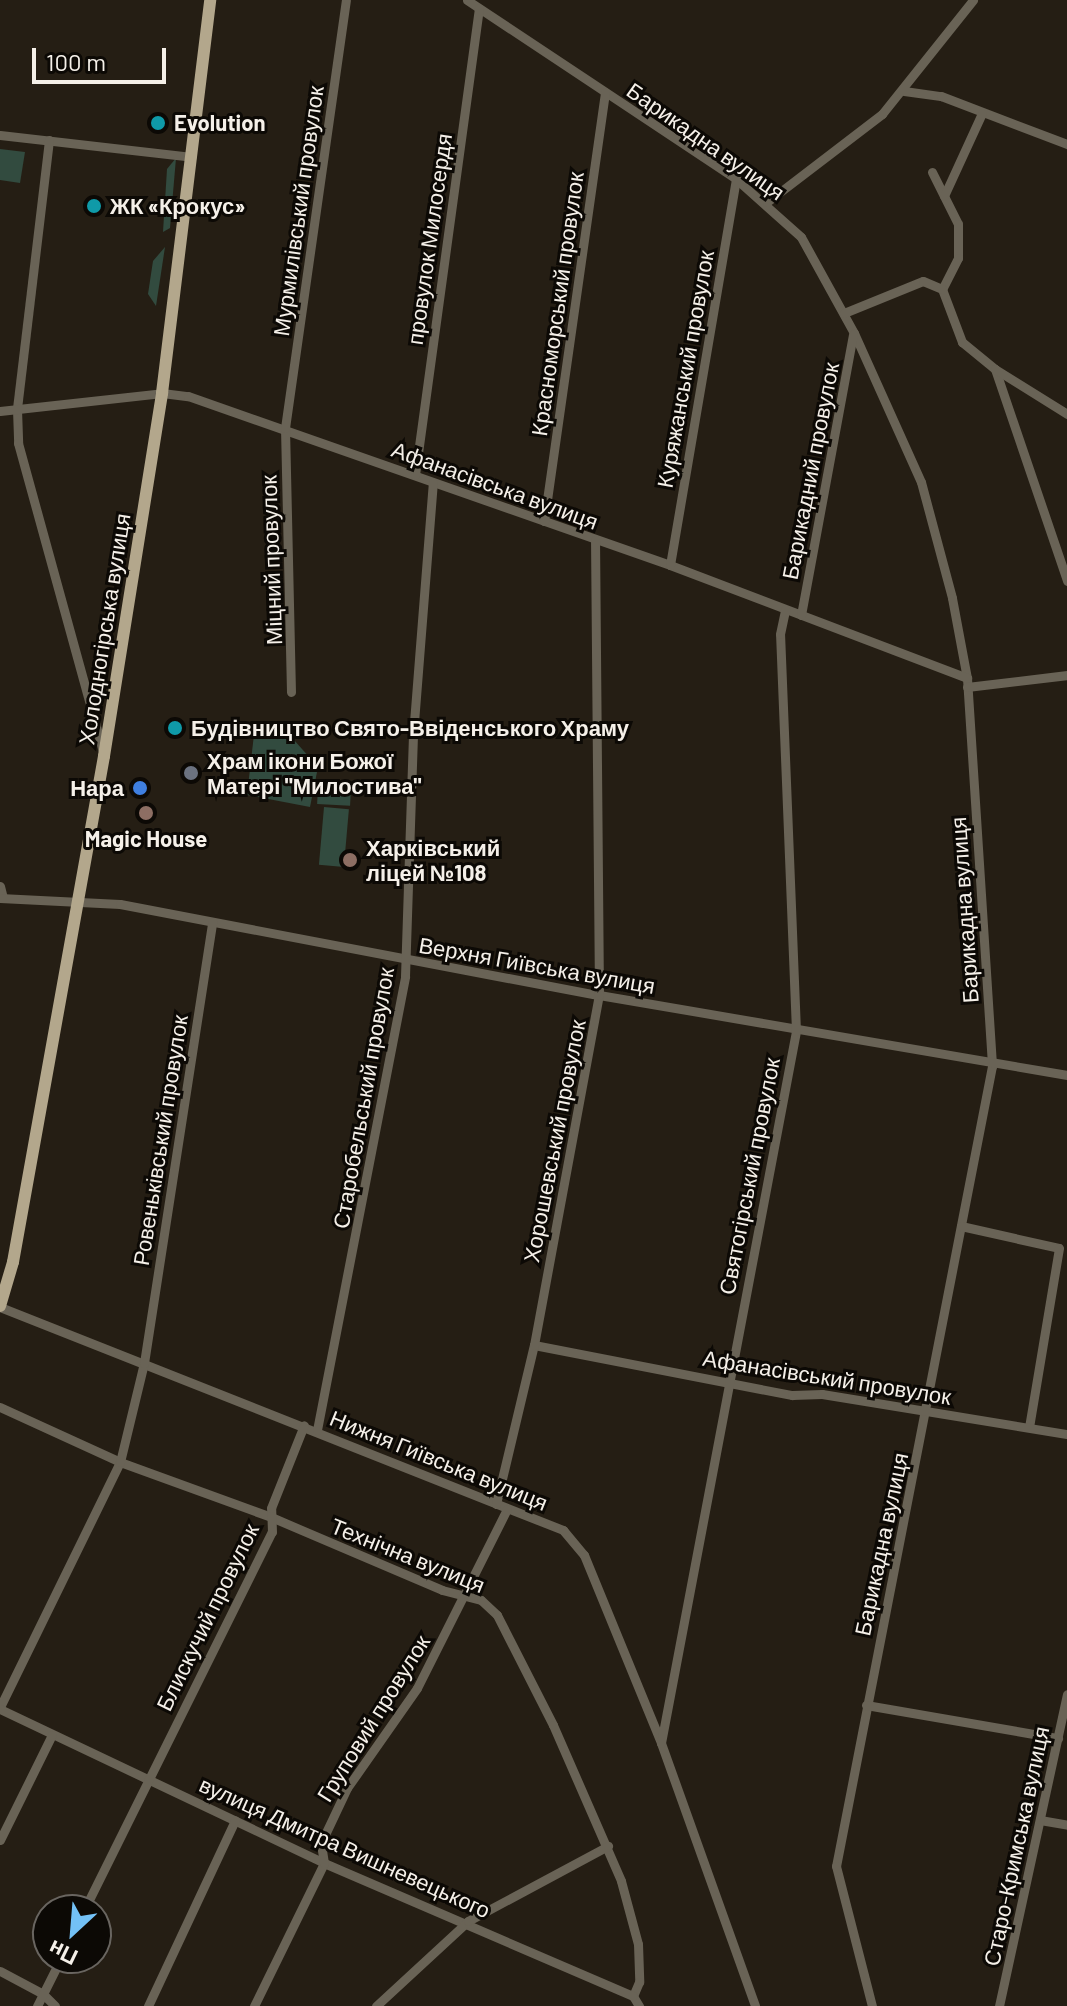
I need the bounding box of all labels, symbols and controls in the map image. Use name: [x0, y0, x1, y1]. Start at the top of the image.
scale bar: [36, 32, 170, 82]
text: 100 m: [46, 47, 106, 76]
street label: Барикадна вулиця: [622, 77, 790, 205]
street label: Мурмилівський провулок: [267, 84, 329, 338]
place label: Evolution: [174, 110, 265, 136]
marker: Evolution: [149, 114, 167, 132]
street label: провулок Милосердя: [401, 132, 457, 346]
street label: Красноморський провулок: [525, 170, 589, 438]
place label: ЖК «Крокус»: [110, 193, 245, 219]
marker: ЖК «Крокус»: [85, 197, 103, 215]
street label: Куряжанський провулок: [651, 248, 719, 490]
street label: Барикадний провулок: [776, 360, 844, 582]
street label: Афанасівська вулиця: [388, 435, 602, 535]
street label: Міцний провулок: [255, 475, 287, 645]
street label: Холодногірська вулиця: [73, 511, 135, 747]
place label: Будівництво Свято-Ввіденського Храму: [191, 715, 629, 741]
marker: Будівництво Свято-Ввіденського Храму: [166, 719, 184, 737]
place label: Храм ікони Божої Матері "Милостива": [207, 747, 421, 798]
marker: Храм ікони Божої Матері "Милостива": [182, 764, 200, 782]
place label: Нара: [70, 775, 124, 801]
marker: Нара: [131, 779, 149, 797]
marker: Magic House: [137, 804, 155, 822]
street label: Барикадна вулиця: [944, 816, 984, 1004]
place label: Magic House: [85, 826, 207, 852]
place label: Харківський ліцей №108: [366, 834, 500, 886]
marker: Харківський ліцей №108: [341, 851, 359, 869]
street label: Верхня Гиївська вулиця: [417, 931, 657, 999]
street label: Старобельський провулок: [327, 965, 399, 1231]
street label: Ровеньківський провулок: [127, 1013, 193, 1267]
street label: Хорошевський провулок: [518, 1017, 590, 1265]
street label: Святогірський провулок: [713, 1055, 785, 1297]
street label: Афанасівський провулок: [701, 1344, 953, 1410]
street label: Нижня Гиївська вулиця: [326, 1404, 552, 1516]
street label: Барикадна вулиця: [849, 1450, 913, 1638]
street label: Технічна вулиця: [327, 1512, 489, 1598]
street label: Блискучий провулок: [150, 1519, 264, 1715]
street label: Груповий провулок: [311, 1630, 435, 1806]
street label: Старо-Кримська вулиця: [978, 1724, 1054, 1968]
street label: вулиця Дмитра Вишневецького: [195, 1771, 495, 1923]
north arrow: [32, 1894, 112, 1974]
text: Пн: [44, 1936, 81, 1972]

